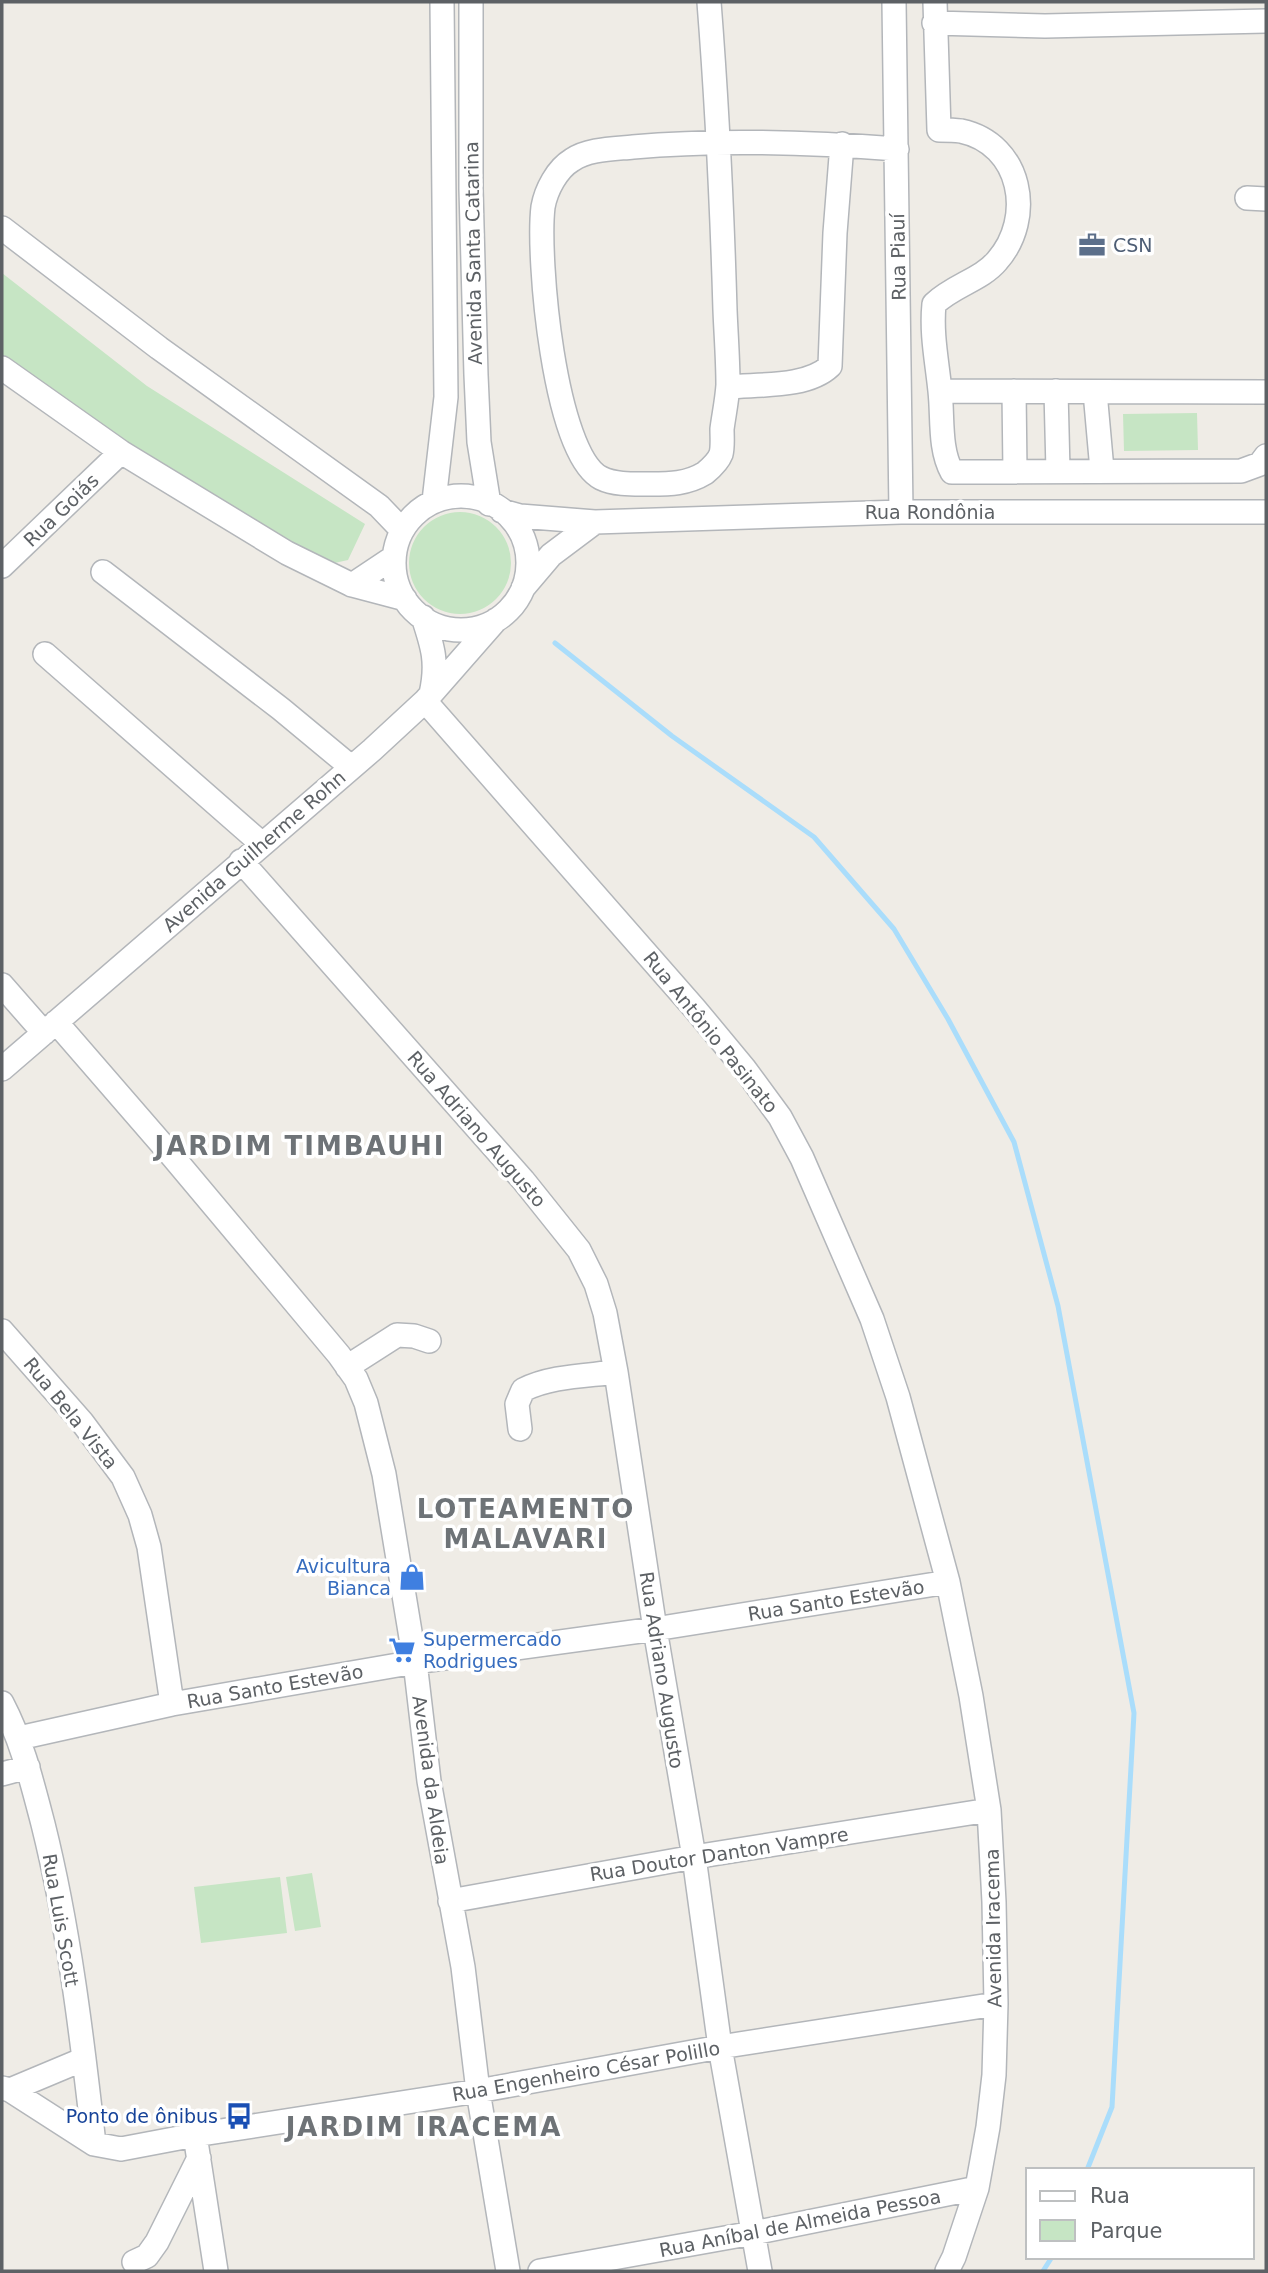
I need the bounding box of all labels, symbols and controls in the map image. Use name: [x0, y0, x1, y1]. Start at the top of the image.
street label: Avenida Santa Catarina: [460, 141, 486, 365]
street label: Rua Piauí: [886, 212, 910, 301]
office icon: CSN: [1077, 230, 1107, 260]
place label: CSN: [1113, 234, 1153, 256]
street label: Rua Goiás: [19, 469, 103, 551]
street label: Rua Rondônia: [865, 501, 995, 523]
street label: Avenida Guilherme Rohn: [158, 766, 350, 936]
street label: Rua Antônio Pasinato: [639, 947, 783, 1117]
street label: Rua Adriano Augusto: [403, 1047, 551, 1211]
district label: JARDIM TIMBAUHI: [153, 1131, 445, 1161]
street label: Rua Bela Vista: [19, 1353, 123, 1473]
district label: LOTEAMENTO MALAVARI: [417, 1494, 635, 1554]
place label: Avicultura Bianca: [296, 1555, 391, 1599]
shop icon: Avicultura Bianca: [397, 1562, 427, 1592]
street label: Rua Adriano Augusto: [636, 1570, 688, 1770]
street label: Rua Santo Estevão: [746, 1575, 926, 1625]
place label: Supermercado Rodrigues: [423, 1628, 562, 1672]
supermarket icon: Supermercado Rodrigues: [387, 1635, 417, 1665]
street label: Rua Santo Estevão: [185, 1660, 365, 1712]
street label: Avenida da Aldeia: [408, 1694, 454, 1866]
street label: Rua Doutor Danton Vampre: [588, 1823, 850, 1885]
street label: Avenida Iracema: [981, 1848, 1005, 2008]
street label: Rua Luis Scott: [38, 1852, 84, 1988]
street label: Rua Engenheiro César Polillo: [450, 2037, 722, 2105]
bus stop icon: Ponto de ônibus: [224, 2101, 254, 2131]
place label: Ponto de ônibus: [66, 2105, 218, 2127]
district label: JARDIM IRACEMA: [284, 2112, 562, 2142]
legend: [1026, 2168, 1254, 2259]
text: Rua: [1090, 2184, 1130, 2208]
street label: Rua Aníbal de Almeida Pessoa: [657, 2185, 943, 2261]
text: Parque: [1090, 2219, 1162, 2243]

